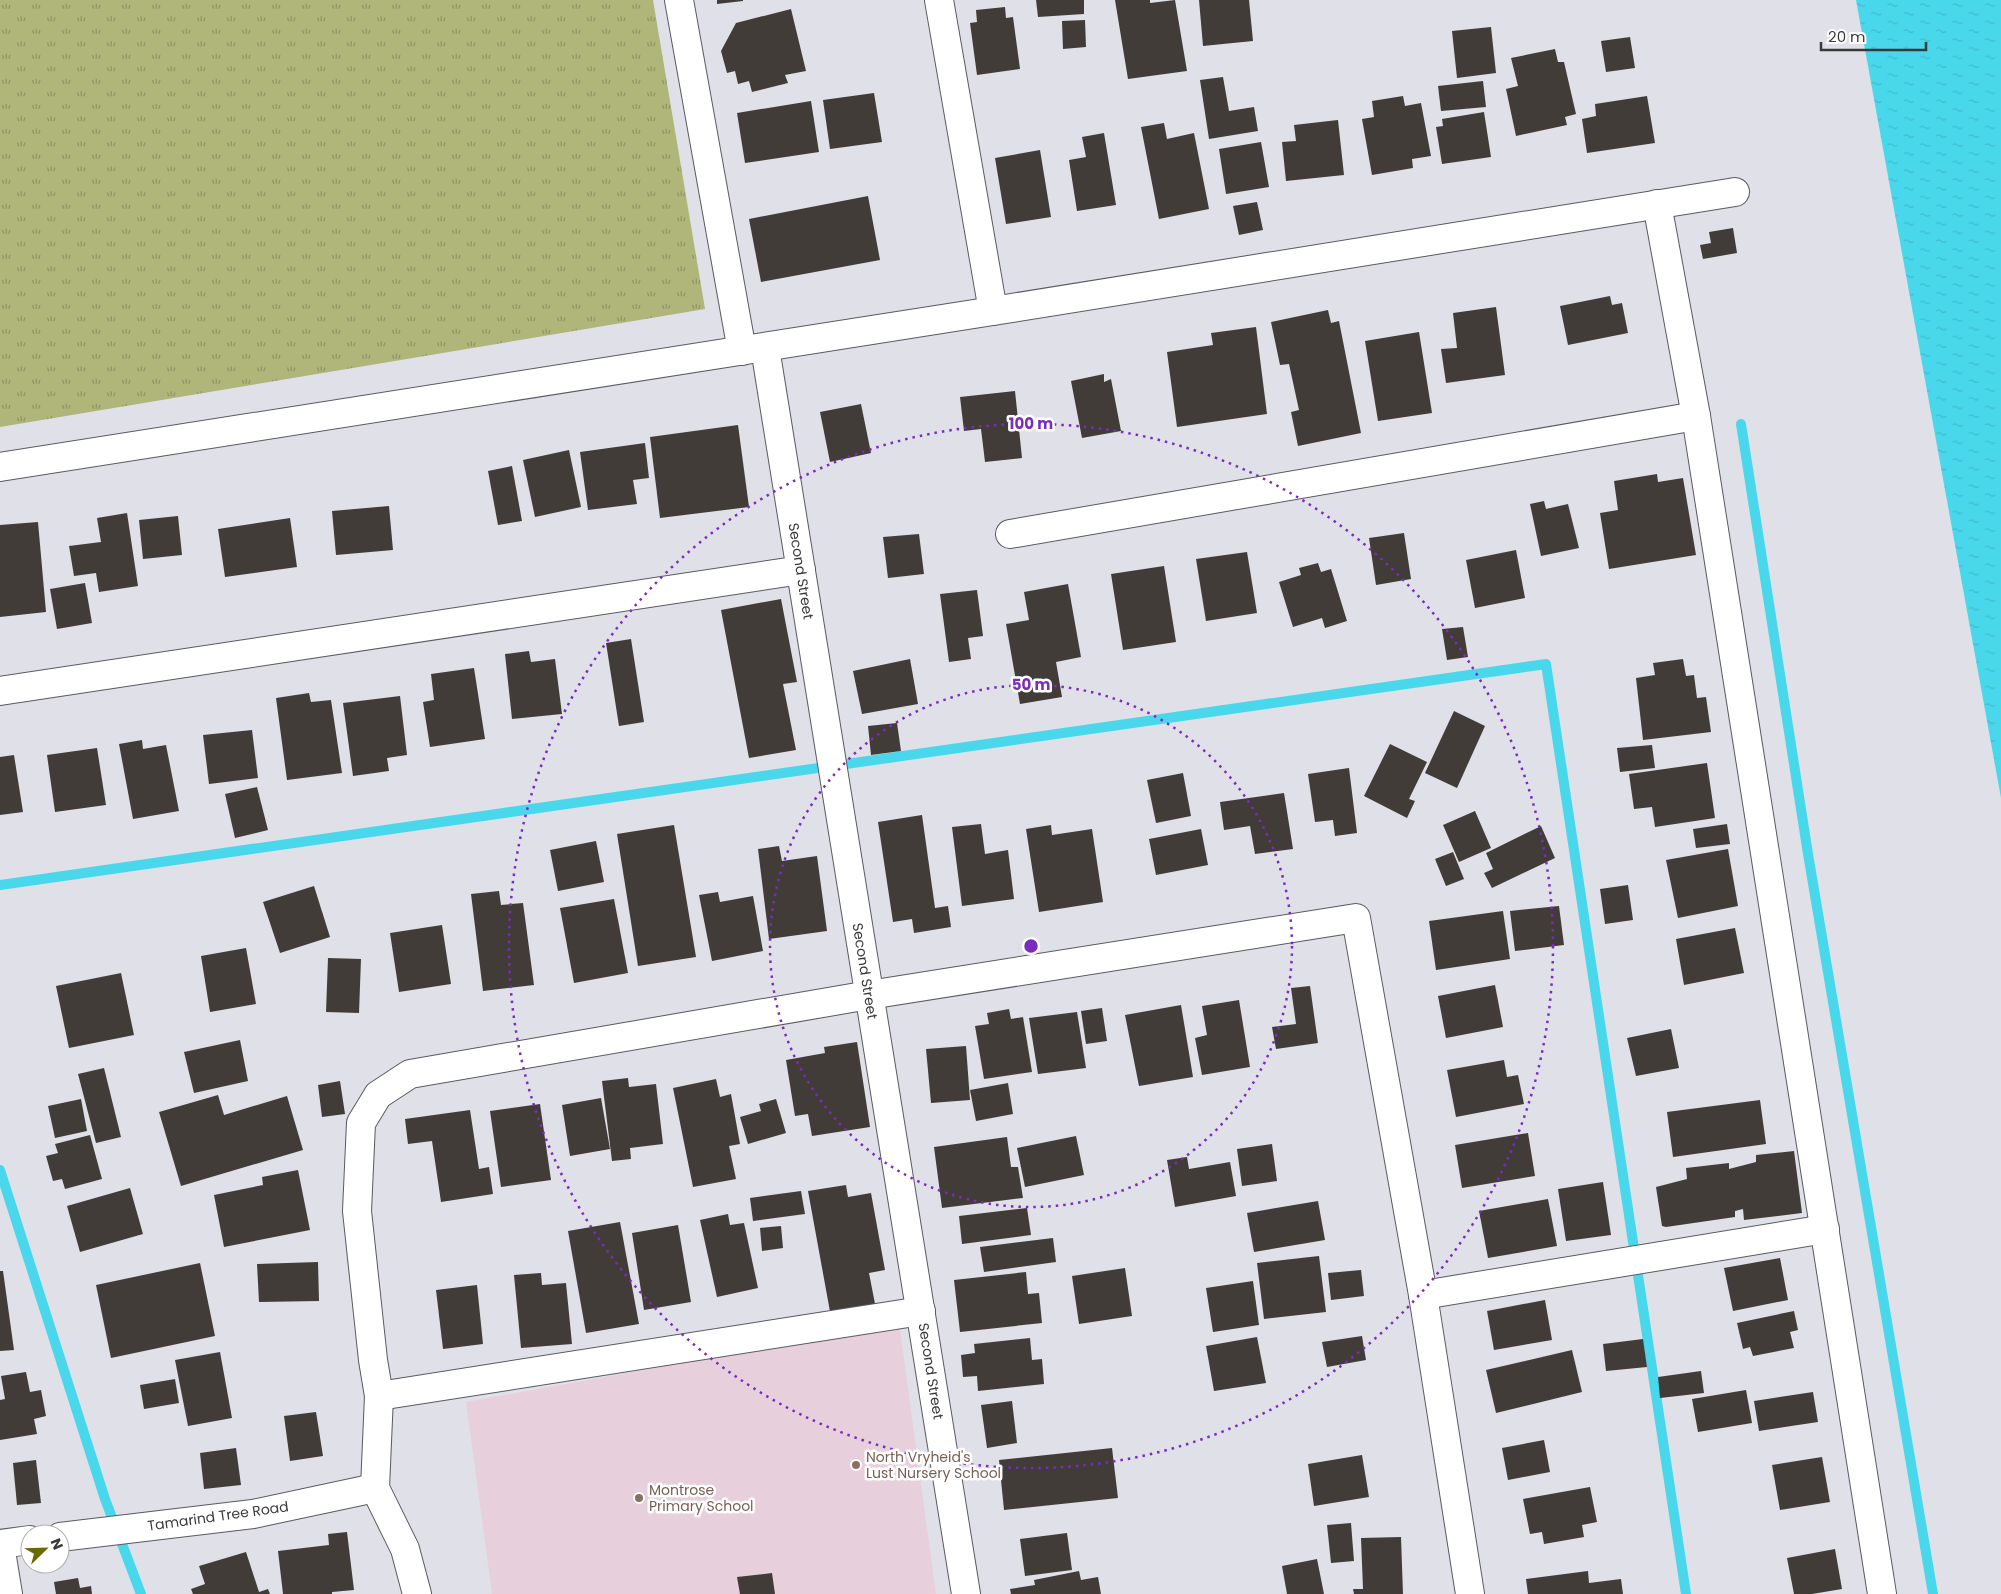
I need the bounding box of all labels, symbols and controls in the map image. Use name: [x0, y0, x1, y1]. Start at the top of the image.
scale bar: [1821, 20, 1926, 52]
text: 20 m: [1828, 26, 1866, 47]
text: 100 m: [1009, 413, 1053, 434]
street label: Second Street: [783, 521, 819, 621]
text: 50 m: [1012, 674, 1050, 695]
street label: Second Street: [847, 921, 883, 1021]
centre of rings: [1022, 937, 1040, 955]
street label: Second Street: [913, 1321, 949, 1421]
place label: North Vryheid's Lust Nursery School: [866, 1447, 1001, 1483]
marker: North Vryheid's Lust Nursery School: [850, 1459, 862, 1471]
place label: Montrose Primary School: [649, 1480, 754, 1516]
marker: Montrose Primary School: [633, 1492, 645, 1504]
street label: Tamarind Tree Road: [146, 1496, 290, 1536]
north arrow: [20, 1524, 70, 1574]
text: N: [46, 1535, 68, 1553]

